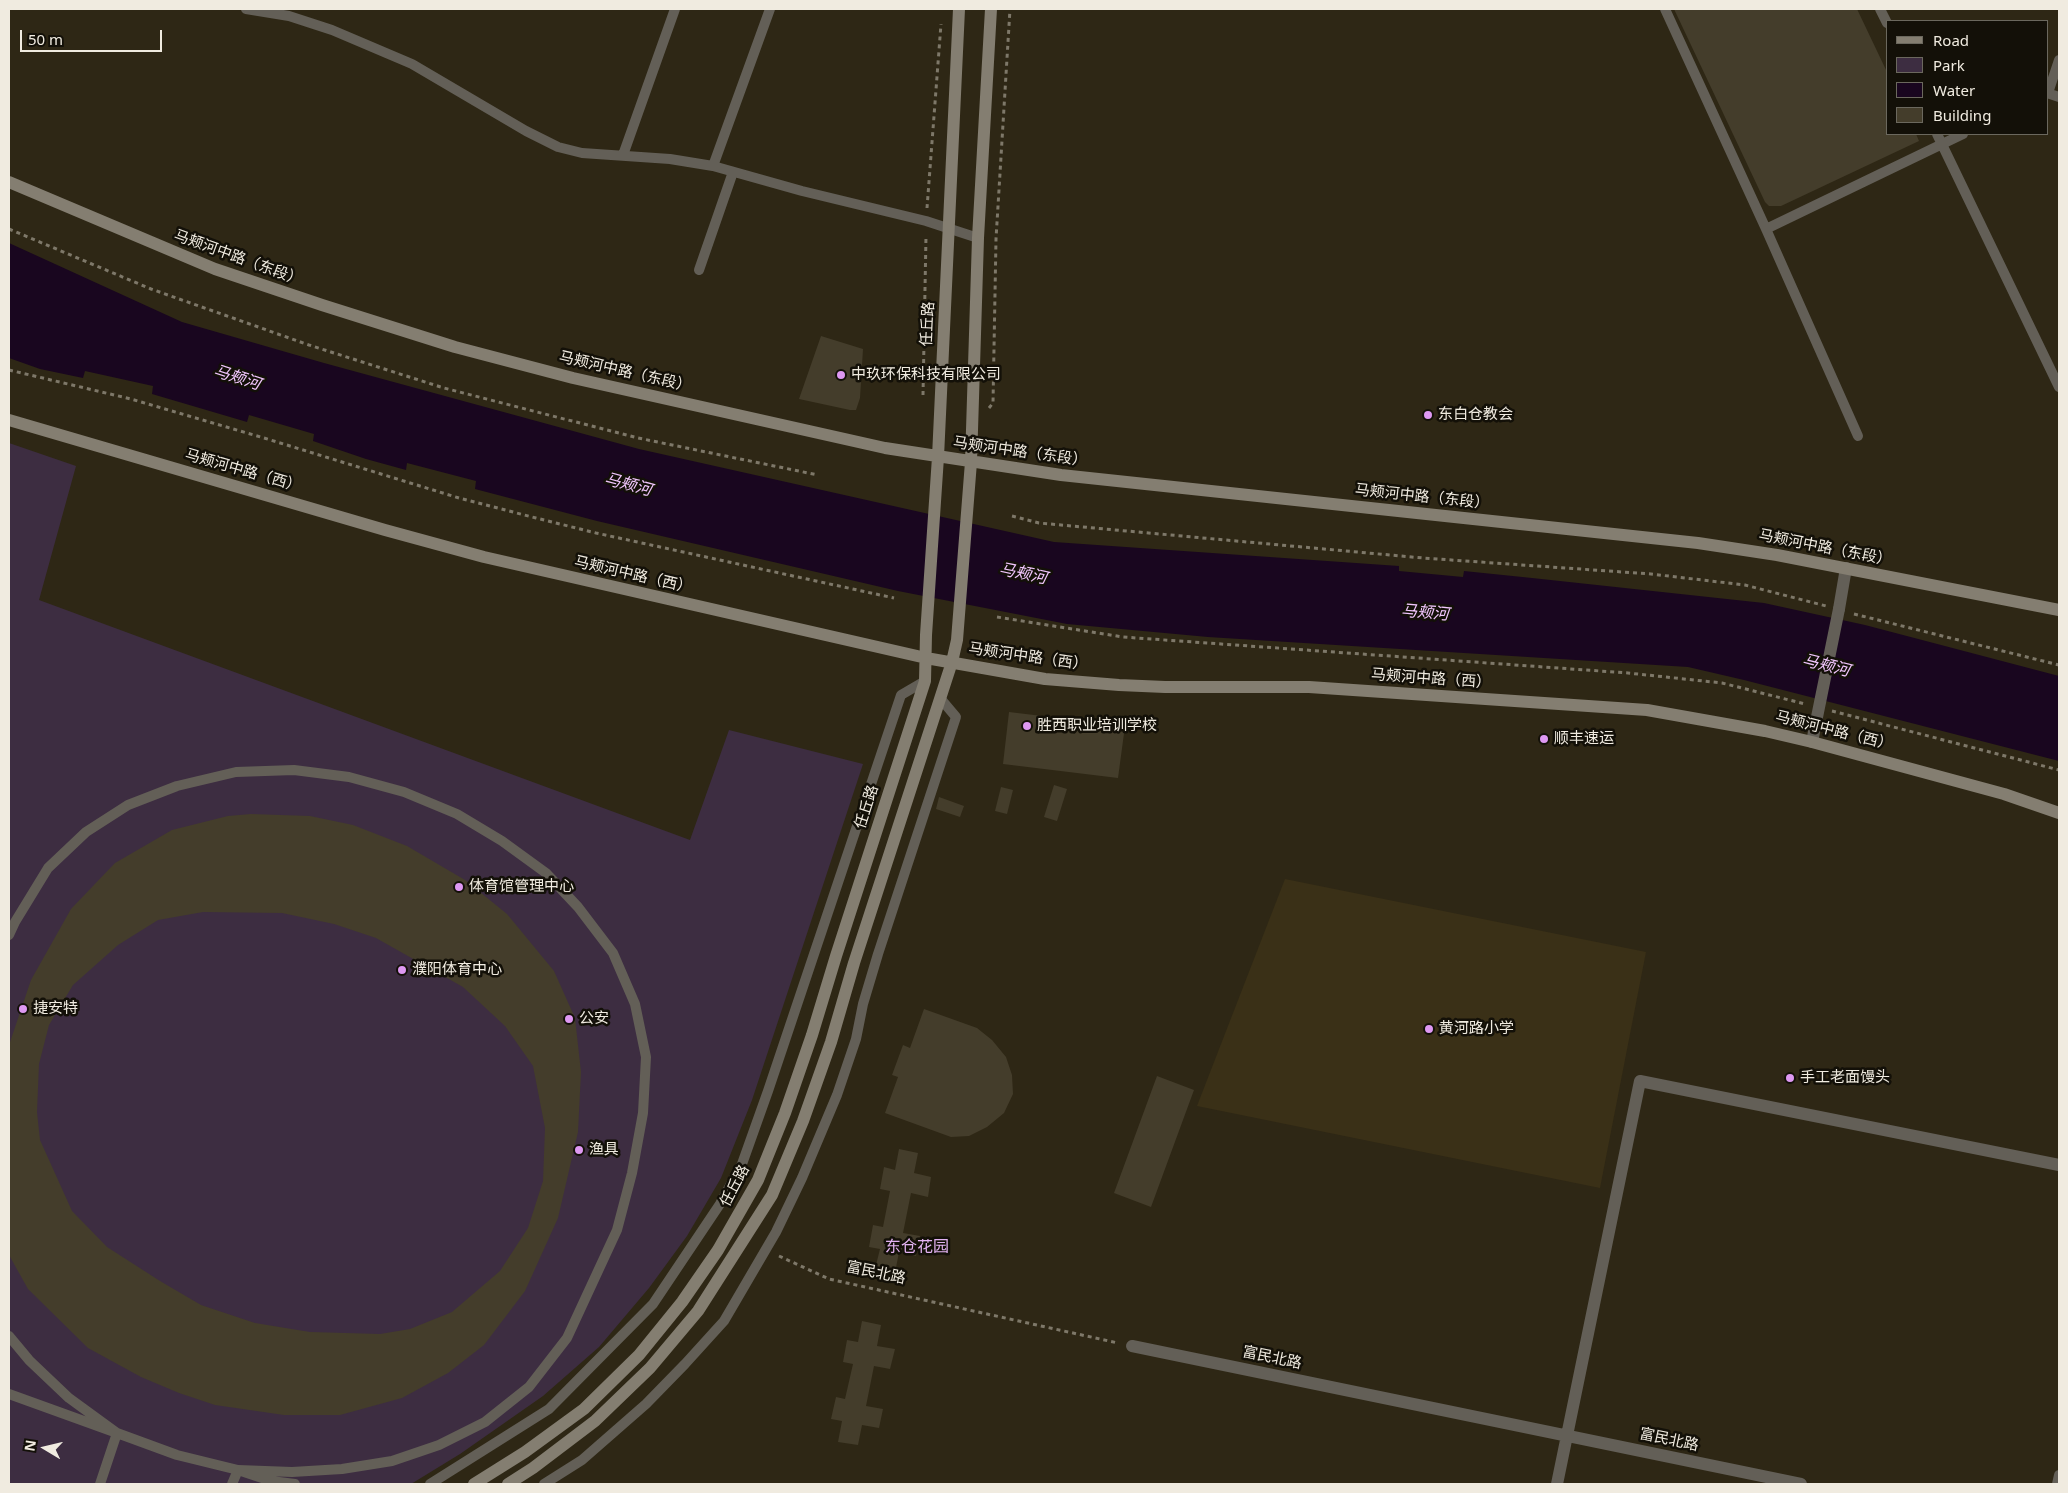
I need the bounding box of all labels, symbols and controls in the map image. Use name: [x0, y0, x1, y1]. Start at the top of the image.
scale bar: [22, 20, 165, 52]
legend: [1886, 20, 2048, 135]
text: 50 m: [28, 29, 63, 49]
text: Road: [1933, 30, 1969, 50]
text: Park: [1933, 55, 1965, 75]
text: Water: [1933, 80, 1975, 100]
text: Building: [1933, 105, 1991, 125]
street label: 马颊河中路（东段）: [171, 226, 305, 290]
street label: 任丘路: [918, 301, 938, 347]
street label: 马颊河中路（东段）: [557, 348, 693, 396]
water label: 马颊河: [211, 361, 263, 395]
place label: 中玖环保科技有限公司: [851, 366, 1001, 384]
marker: 中玖环保科技有限公司: [835, 369, 847, 381]
place label: 东白仓教会: [1438, 406, 1513, 424]
marker: 东白仓教会: [1422, 409, 1434, 421]
street label: 马颊河中路（东段）: [952, 434, 1088, 470]
street label: 马颊河中路（西）: [183, 446, 303, 496]
water label: 马颊河: [602, 470, 654, 500]
street label: 马颊河中路（东段）: [1354, 481, 1490, 513]
street label: 马颊河中路（东段）: [1757, 526, 1893, 570]
street label: 马颊河中路（西）: [573, 553, 693, 597]
water label: 马颊河: [998, 560, 1048, 588]
water label: 马颊河: [1400, 601, 1450, 625]
street label: 马颊河中路（西）: [967, 640, 1089, 674]
water label: 马颊河: [1800, 651, 1852, 681]
street label: 马颊河中路（西）: [1371, 666, 1491, 692]
street label: 马颊河中路（西）: [1774, 708, 1894, 754]
place label: 胜西职业培训学校: [1037, 717, 1157, 735]
marker: 胜西职业培训学校: [1021, 720, 1033, 732]
place label: 顺丰速运: [1554, 730, 1614, 748]
marker: 顺丰速运: [1538, 733, 1550, 745]
street label: 任丘路: [851, 783, 883, 831]
place label: 体育馆管理中心: [469, 878, 574, 896]
marker: 体育馆管理中心: [453, 881, 465, 893]
place label: 濮阳体育中心: [412, 961, 502, 979]
marker: 濮阳体育中心: [396, 964, 408, 976]
place label: 捷安特: [33, 1000, 78, 1018]
marker: 捷安特: [17, 1003, 29, 1015]
place label: 公安: [579, 1010, 609, 1028]
marker: 公安: [563, 1013, 575, 1025]
place label: 黄河路小学: [1439, 1020, 1514, 1038]
marker: 黄河路小学: [1423, 1023, 1435, 1035]
place label: 手工老面馒头: [1800, 1069, 1890, 1087]
marker: 手工老面馒头: [1784, 1072, 1796, 1084]
place label: 渔具: [589, 1141, 619, 1159]
marker: 渔具: [573, 1144, 585, 1156]
street label: 任丘路: [716, 1162, 754, 1210]
district label: 东仓花园: [885, 1237, 949, 1257]
street label: 富民北路: [845, 1258, 907, 1288]
street label: 富民北路: [1241, 1343, 1303, 1373]
north arrow: [20, 1423, 70, 1473]
street label: 富民北路: [1638, 1425, 1700, 1455]
text: N: [19, 1438, 40, 1453]

